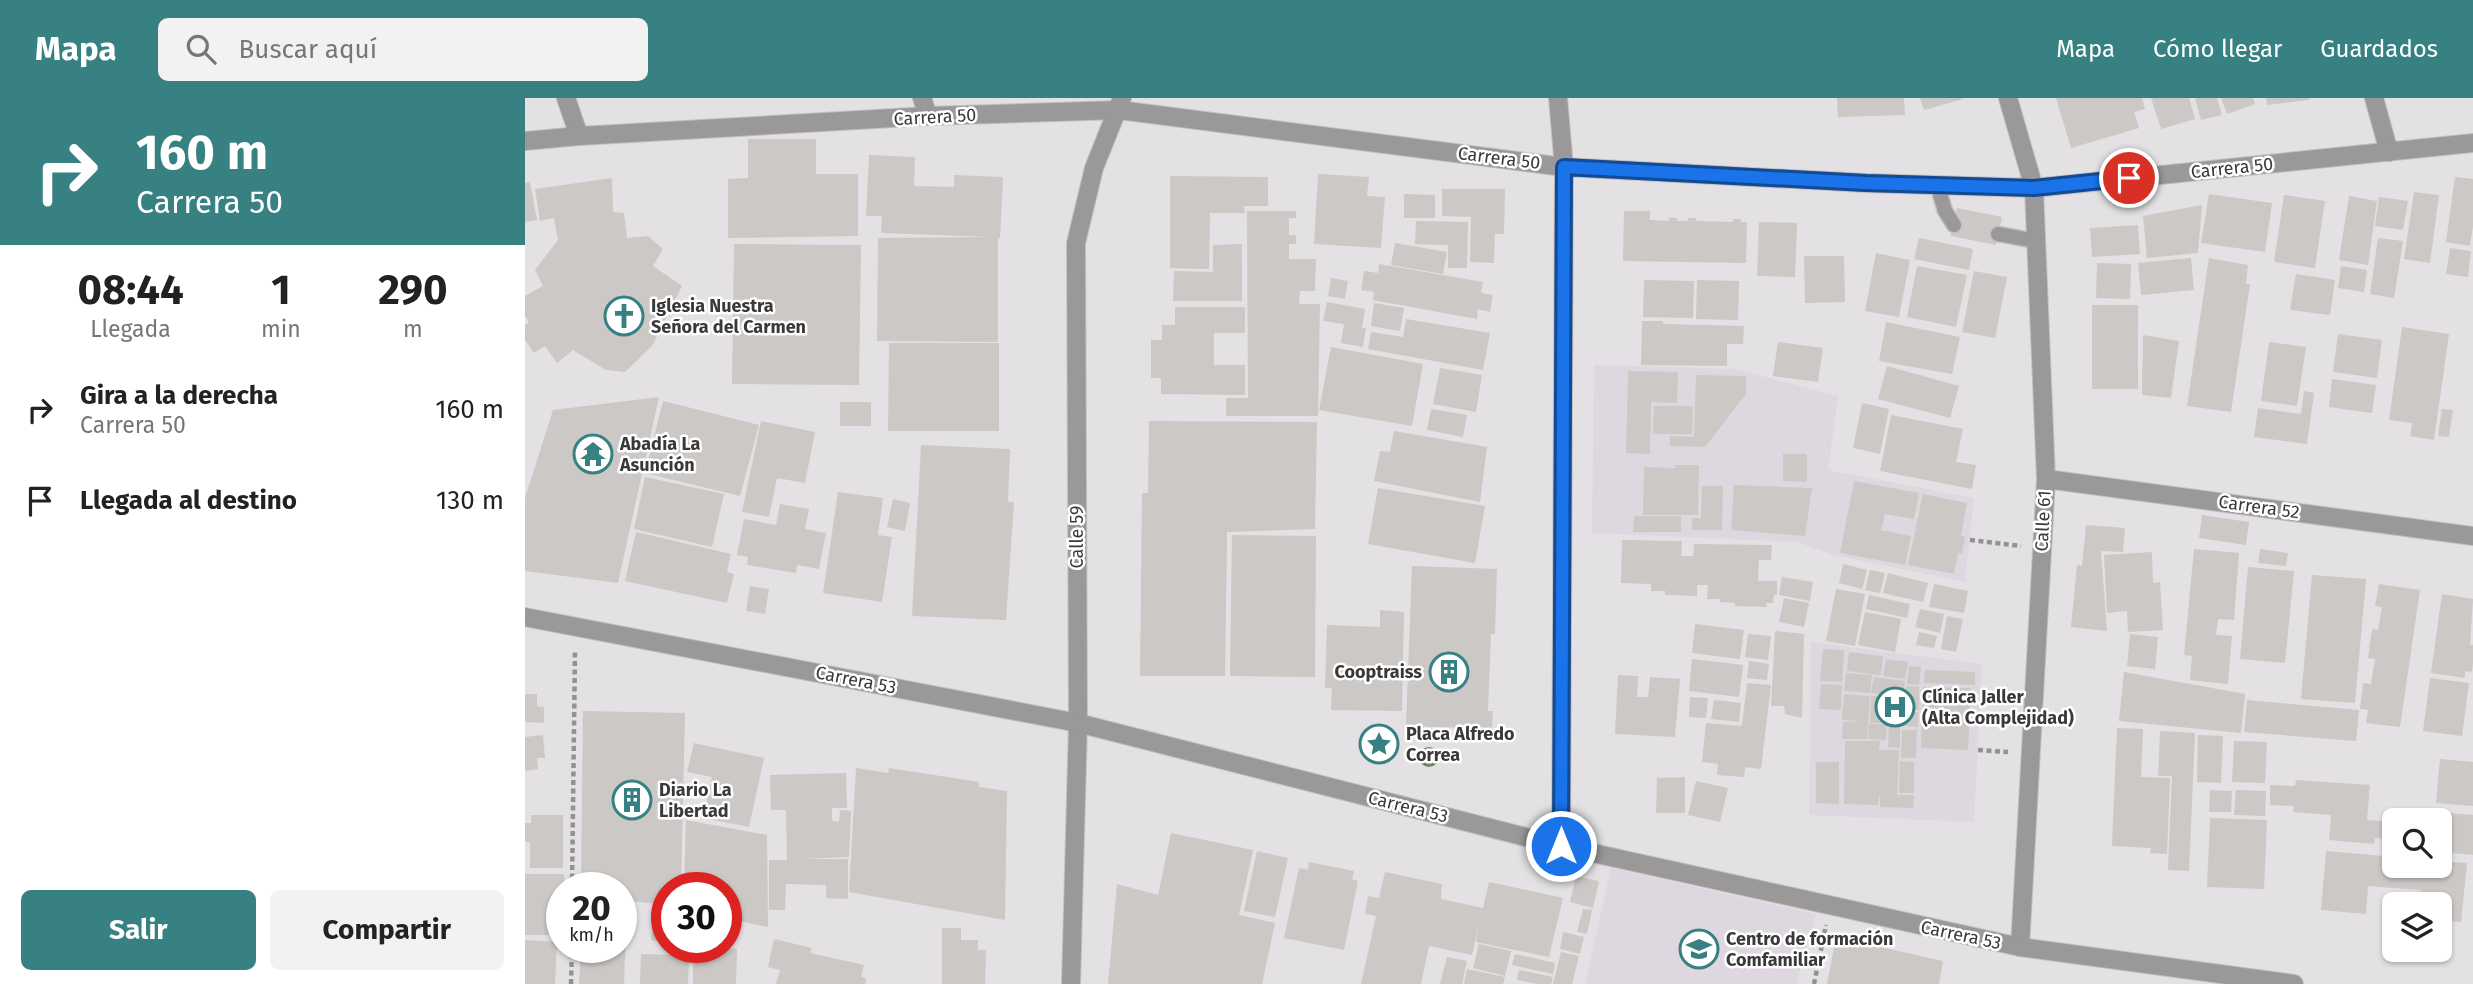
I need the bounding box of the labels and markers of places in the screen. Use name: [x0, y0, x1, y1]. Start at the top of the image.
pin: [2099, 148, 2159, 208]
church icon: Iglesia Nuestra Señora del Carmen: [603, 295, 645, 337]
place label: Iglesia Nuestra Señora del Carmen: [651, 295, 806, 338]
temple icon: Abadía La Asunción: [572, 433, 614, 475]
place label: Abadía La Asunción: [619, 433, 701, 476]
building icon: Cooptraiss: [1428, 651, 1470, 693]
place label: Cooptraiss: [1335, 661, 1422, 683]
hospital icon: Clínica Jaller (Alta Complejidad): [1874, 686, 1916, 728]
place label: Clínica Jaller (Alta Complejidad): [1922, 686, 2074, 729]
place icon: Placa Alfredo Correa: [1358, 723, 1400, 765]
place label: Placa Alfredo Correa: [1406, 723, 1515, 766]
building icon: Diario La Libertad: [611, 779, 653, 821]
place label: Diario La Libertad: [659, 779, 732, 822]
school or university icon: Centro de formación Comfamiliar: [1678, 928, 1720, 970]
place label: Centro de formación Comfamiliar: [1726, 928, 1893, 971]

